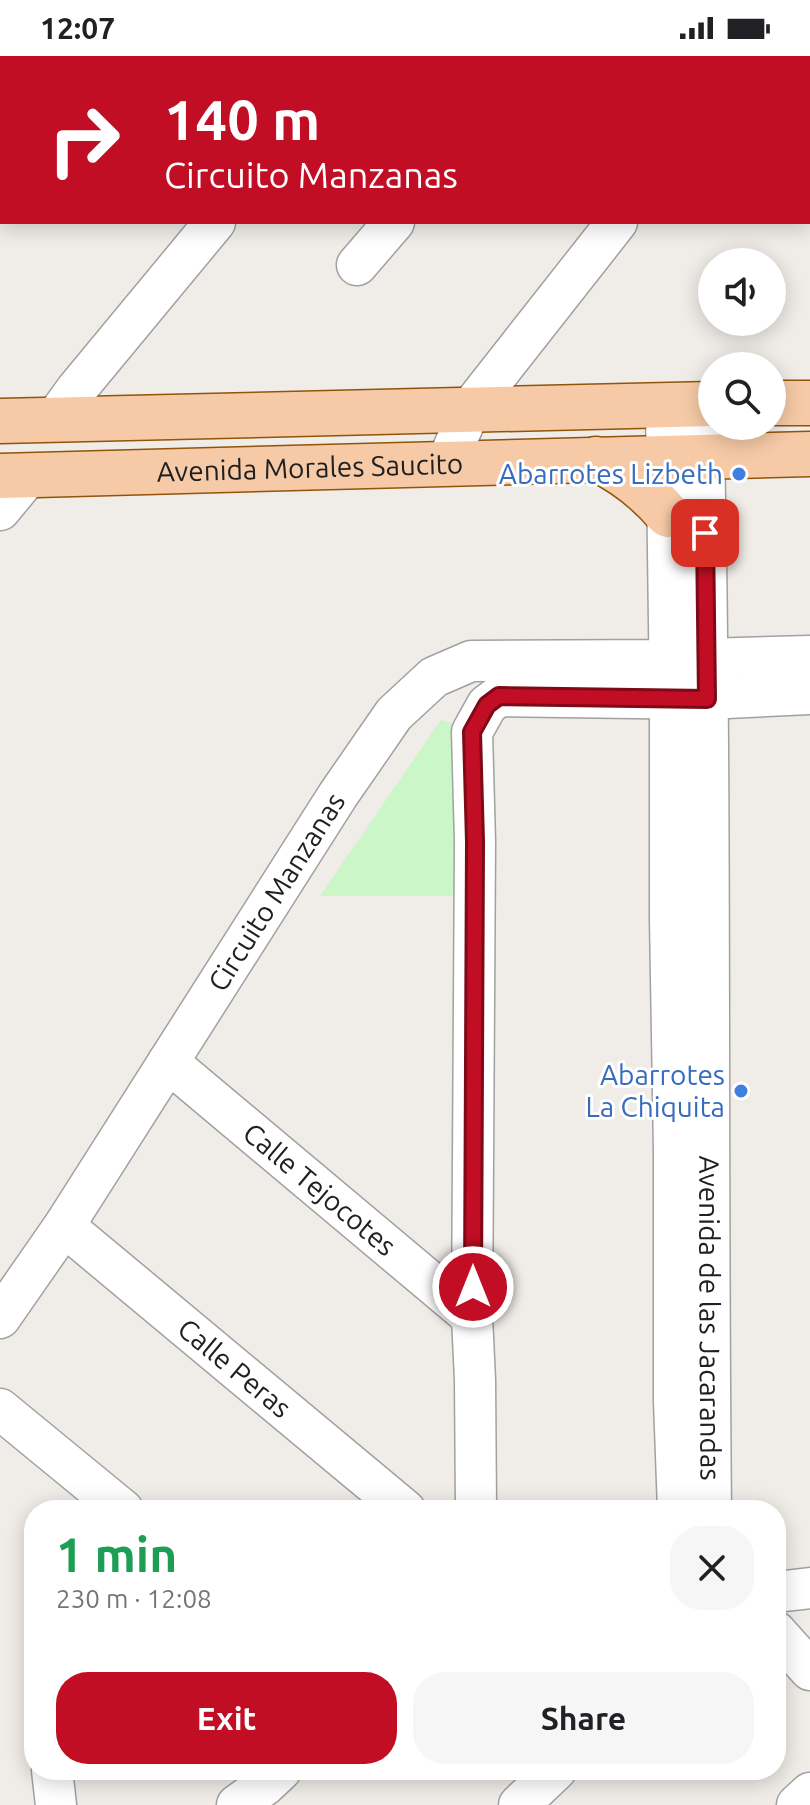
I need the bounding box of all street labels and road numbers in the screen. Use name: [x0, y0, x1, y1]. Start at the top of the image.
street label: Avenida Morales Saucito: [156, 447, 463, 487]
street label: Circuito Manzanas: [202, 787, 350, 996]
street label: Calle Tejocotes: [238, 1116, 402, 1261]
street label: Avenida de las Jacarandas: [694, 1155, 727, 1481]
street label: Calle Peras: [172, 1312, 297, 1423]

